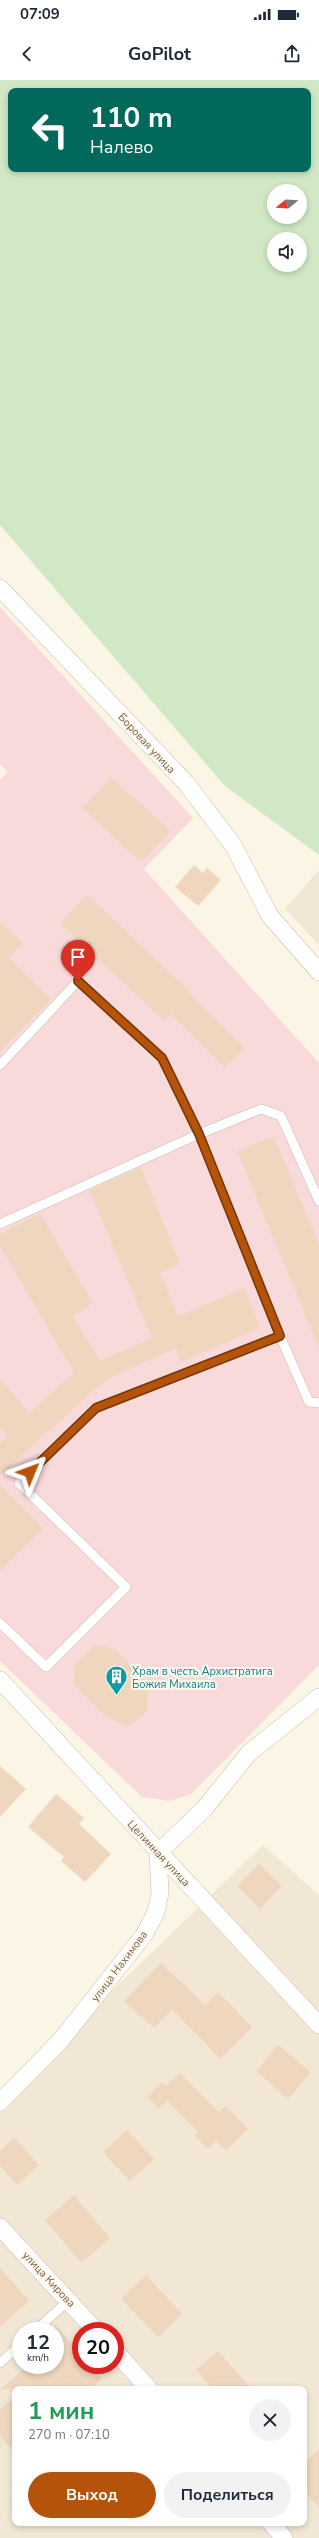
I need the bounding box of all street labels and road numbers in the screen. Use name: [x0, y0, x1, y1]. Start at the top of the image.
street label: Боровая улица: [115, 710, 179, 777]
street label: Целинная улица: [124, 1817, 193, 1890]
street label: улица Нахимова: [88, 1928, 151, 2005]
street label: улица Кирова: [19, 2248, 79, 2311]

